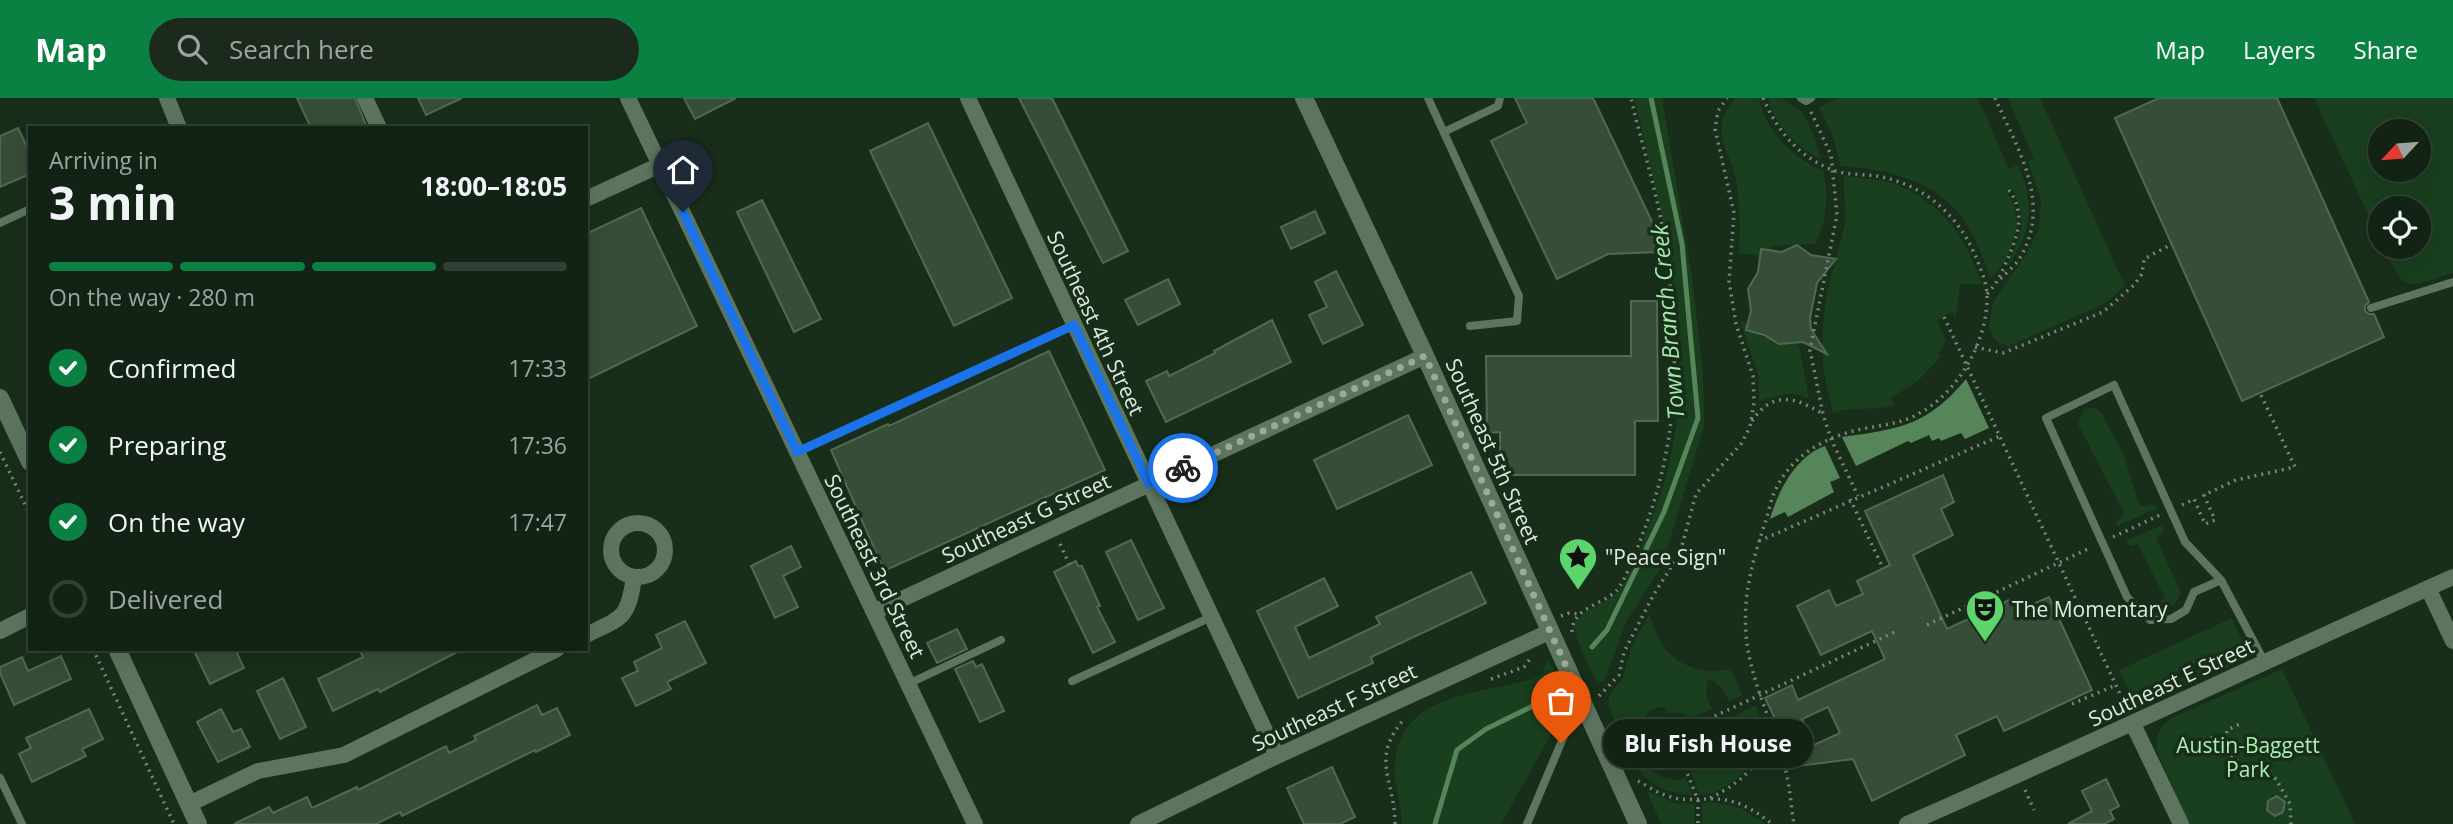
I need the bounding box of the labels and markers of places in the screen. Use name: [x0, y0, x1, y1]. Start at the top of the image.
pin: [653, 140, 713, 212]
place icon: "Peace Sign": [1557, 536, 1599, 591]
place label: "Peace Sign": [1605, 543, 1726, 571]
theatre icon: The Momentary: [1964, 588, 2006, 643]
place label: The Momentary: [2012, 595, 2168, 623]
pin: [1531, 671, 1591, 743]
callout: Blu Fish House: [1603, 718, 1813, 768]

